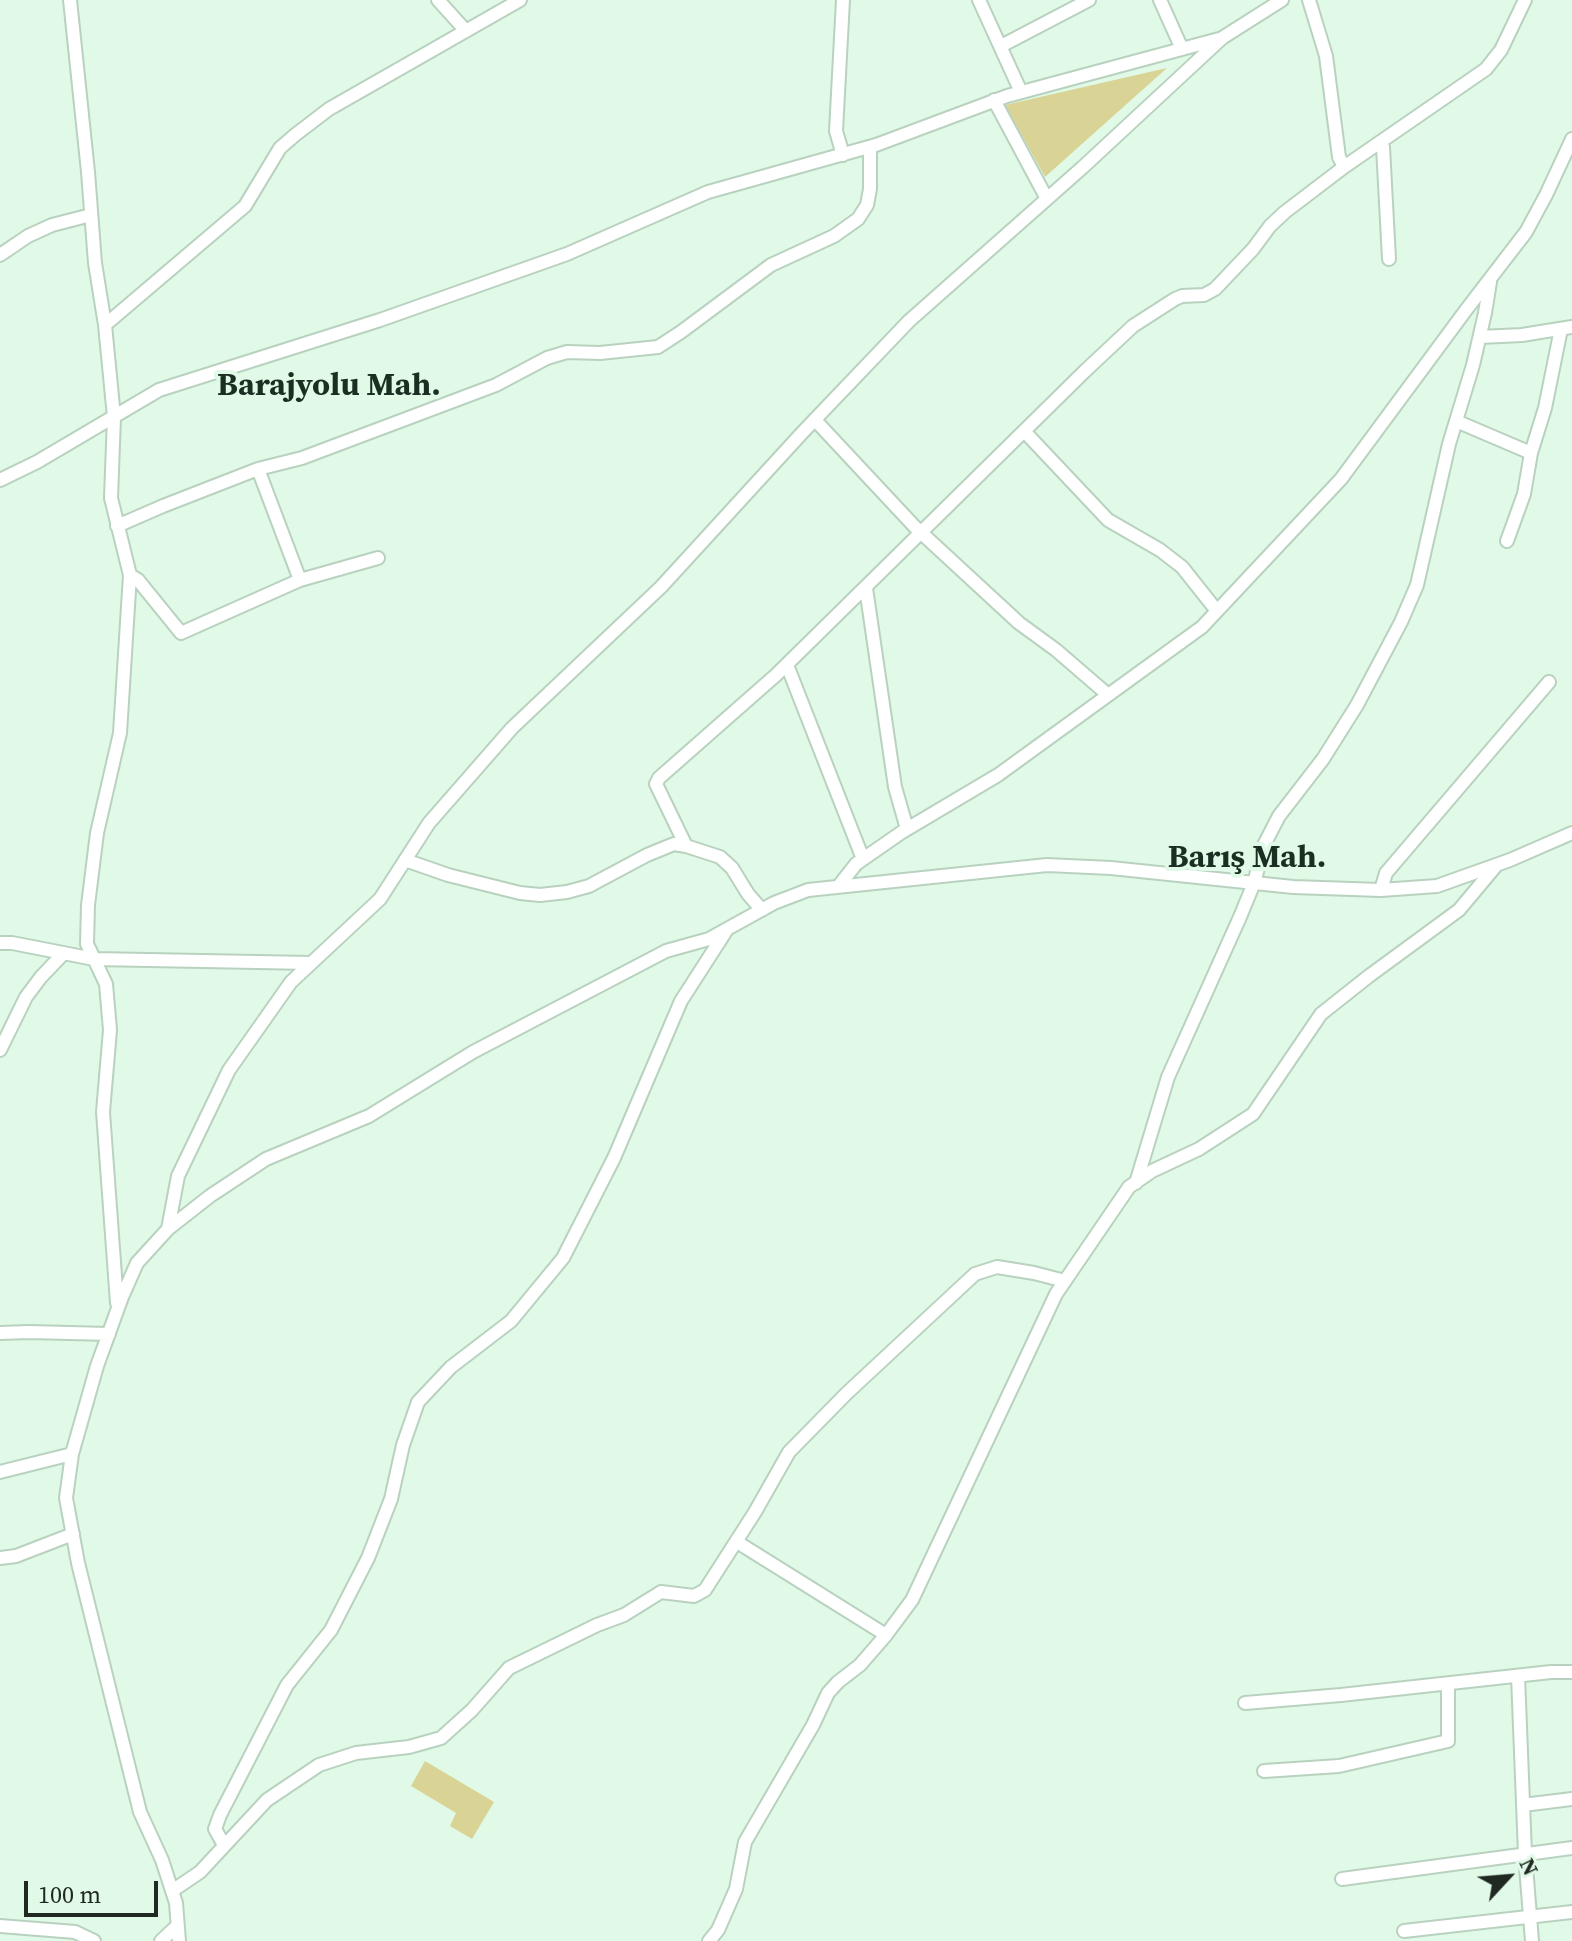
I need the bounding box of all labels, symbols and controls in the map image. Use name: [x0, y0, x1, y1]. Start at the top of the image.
district label: Barajyolu Mah.: [217, 368, 441, 406]
district label: Barış Mah.: [1168, 840, 1326, 878]
north arrow: [1468, 1837, 1548, 1917]
text: N: [1513, 1853, 1547, 1880]
scale bar: [28, 1865, 162, 1915]
text: 100 m: [38, 1878, 101, 1911]

